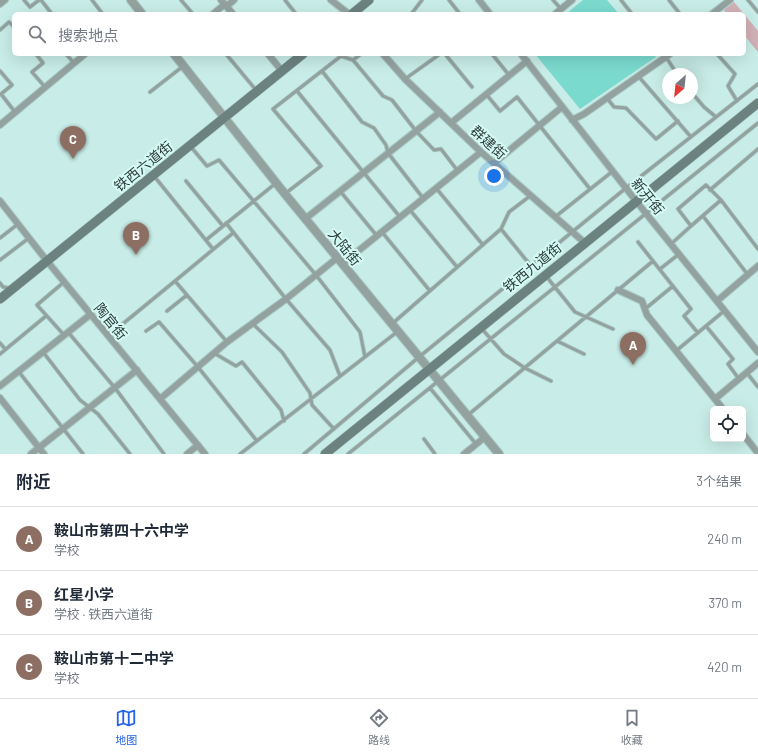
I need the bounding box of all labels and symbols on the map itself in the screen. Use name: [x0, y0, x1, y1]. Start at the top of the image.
north arrow: [662, 68, 698, 104]
street label: 群建街: [468, 122, 510, 162]
pin: C: [60, 126, 86, 159]
street label: 铁西六道街: [110, 137, 176, 195]
your location: [484, 166, 504, 186]
street label: 新开街: [628, 174, 668, 218]
pin: B: [123, 222, 149, 255]
street label: 大陆街: [325, 225, 365, 269]
street label: 铁西九道街: [499, 238, 565, 296]
street label: 陶官街: [91, 299, 131, 343]
pin: A: [620, 332, 646, 365]

